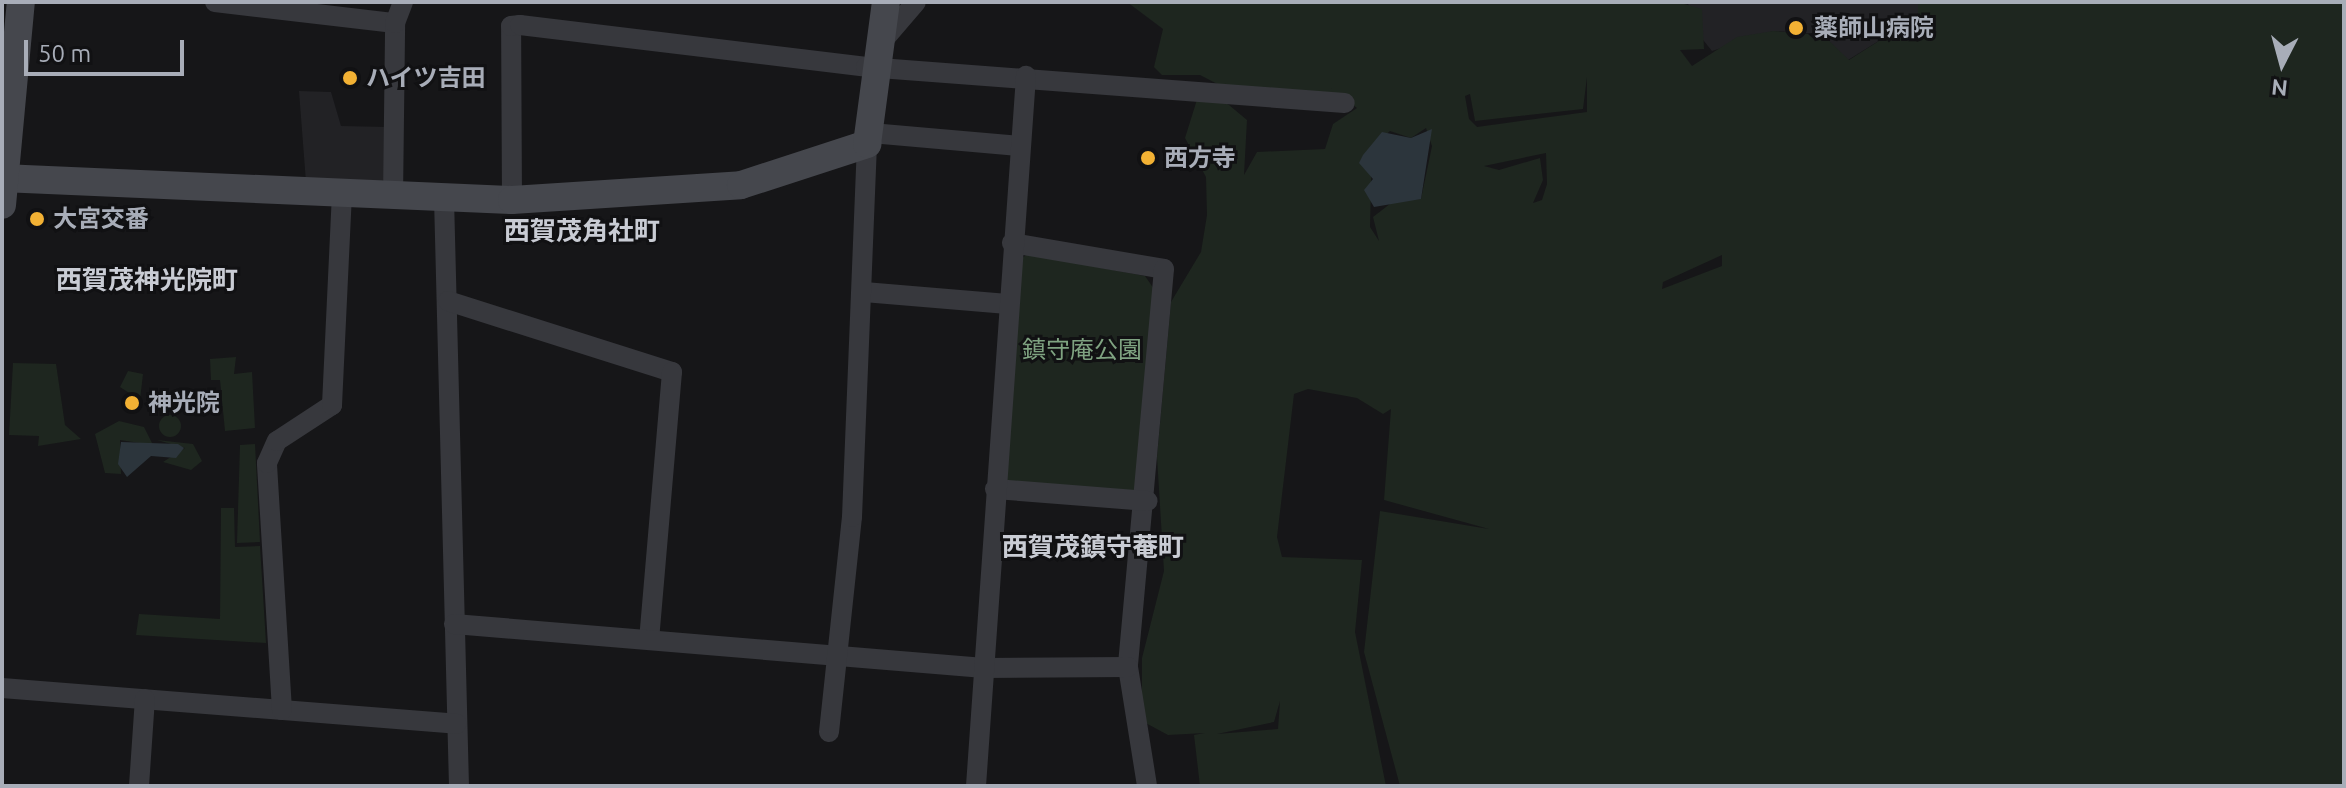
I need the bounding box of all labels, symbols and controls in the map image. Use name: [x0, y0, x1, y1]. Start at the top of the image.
place label: 薬師山病院: [1814, 14, 1934, 42]
marker: 薬師山病院: [1785, 17, 1807, 39]
scale bar: [28, 24, 188, 74]
north arrow: [2242, 24, 2322, 104]
text: 50 m: [38, 40, 91, 67]
place label: ハイツ吉田: [366, 64, 486, 92]
marker: ハイツ吉田: [341, 69, 359, 87]
text: N: [2270, 75, 2289, 102]
place label: 西方寺: [1164, 144, 1236, 172]
marker: 西方寺: [1139, 149, 1157, 167]
place label: 大宮交番: [53, 205, 149, 233]
marker: 大宮交番: [28, 210, 46, 228]
district label: 西賀茂角社町: [504, 215, 660, 247]
district label: 西賀茂神光院町: [56, 264, 238, 296]
park label: 鎮守庵公園: [1022, 336, 1142, 364]
place label: 神光院: [148, 389, 220, 417]
marker: 神光院: [123, 394, 141, 412]
district label: 西賀茂鎮守菴町: [1002, 531, 1184, 563]

